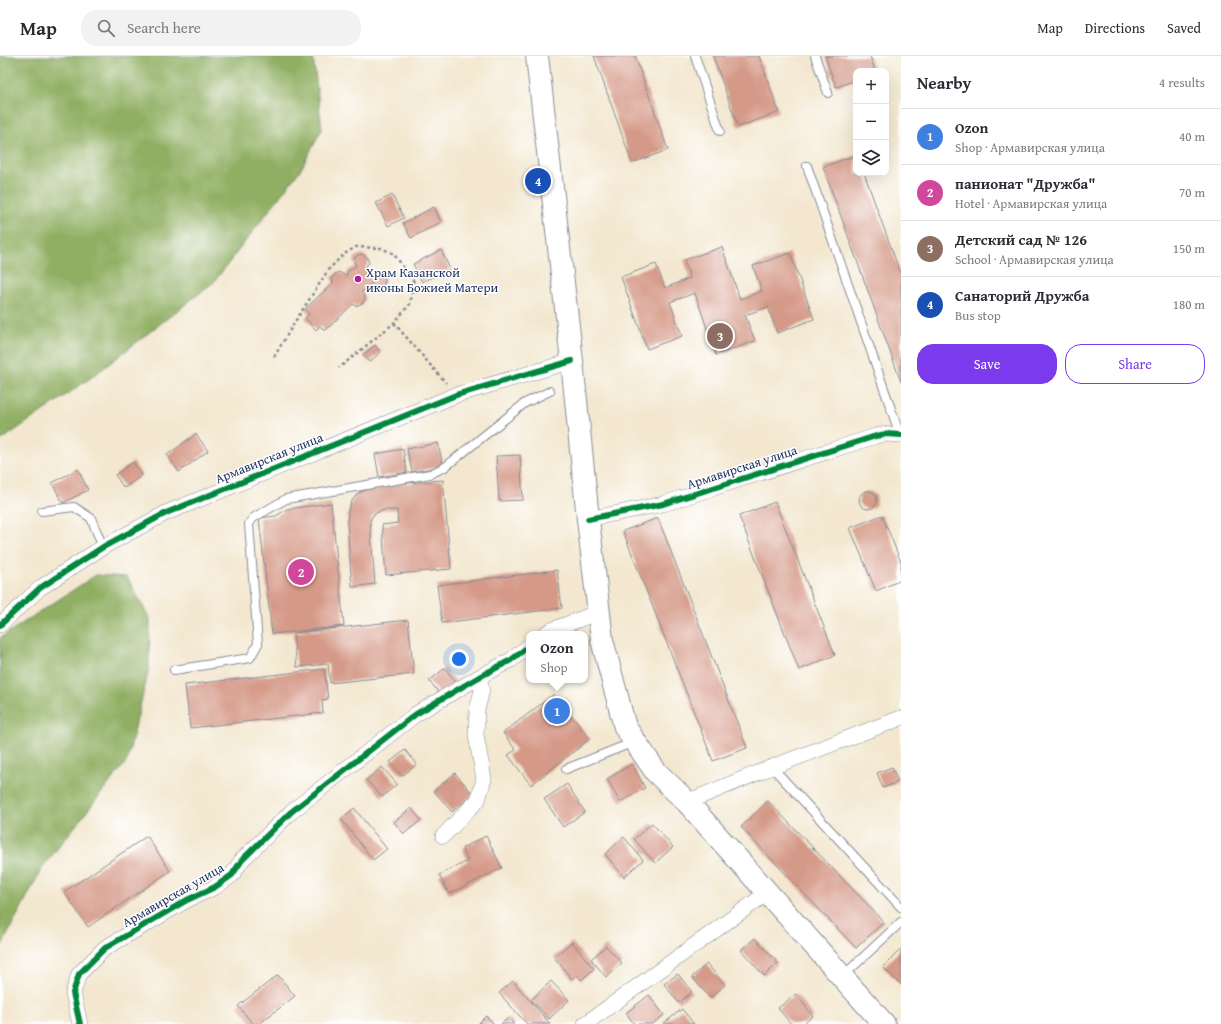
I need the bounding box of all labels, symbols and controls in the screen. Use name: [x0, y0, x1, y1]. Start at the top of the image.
search box: [81, 10, 361, 46]
text: Map: [20, 14, 57, 42]
icon: search: [95, 17, 117, 39]
text: Search here: [127, 17, 201, 38]
text: Map: [1037, 18, 1063, 38]
text: Directions: [1085, 18, 1145, 38]
text: Saved: [1167, 18, 1201, 38]
map controls: [853, 68, 889, 176]
button: +: [853, 68, 889, 104]
text: Nearby: [917, 70, 971, 95]
text: 4 results: [1159, 73, 1205, 92]
button: −: [853, 104, 889, 140]
text: Ozon: [955, 117, 988, 138]
text: 1: [927, 127, 933, 146]
text: 40 m: [1179, 127, 1205, 146]
text: Shop · Армавирская улица: [955, 138, 1105, 157]
button: layers: [853, 140, 889, 176]
pin: 4: [525, 166, 551, 196]
text: панионат "Дружба": [955, 173, 1096, 194]
text: 2: [927, 183, 933, 202]
text: 70 m: [1179, 183, 1205, 202]
text: Hotel · Армавирская улица: [955, 194, 1107, 213]
text: Детский сад № 126: [955, 229, 1087, 250]
text: 3: [927, 239, 933, 258]
text: 150 m: [1173, 239, 1205, 258]
text: School · Армавирская улица: [955, 250, 1114, 269]
place label: Храм Казанской иконы Божией Матери: [366, 263, 498, 297]
marker: Храм Казанской иконы Божией Матери: [353, 274, 363, 284]
text: Санаторий Дружба: [955, 285, 1089, 306]
text: 4: [927, 295, 933, 314]
text: 180 m: [1173, 295, 1205, 314]
text: Bus stop: [955, 306, 1001, 325]
pin: 3: [707, 321, 733, 351]
button: Save: [917, 344, 1057, 384]
button: Share: [1065, 344, 1205, 384]
street label: Армавирская улица: [212, 427, 327, 488]
street label: Армавирская улица: [684, 440, 800, 494]
pin: 2: [288, 557, 314, 587]
popup: [526, 631, 588, 683]
text: Ozon: [540, 637, 574, 658]
your location: [449, 649, 469, 669]
text: Shop: [540, 658, 568, 677]
pin: 1: [544, 696, 570, 726]
street label: Армавирская улица: [119, 858, 228, 932]

